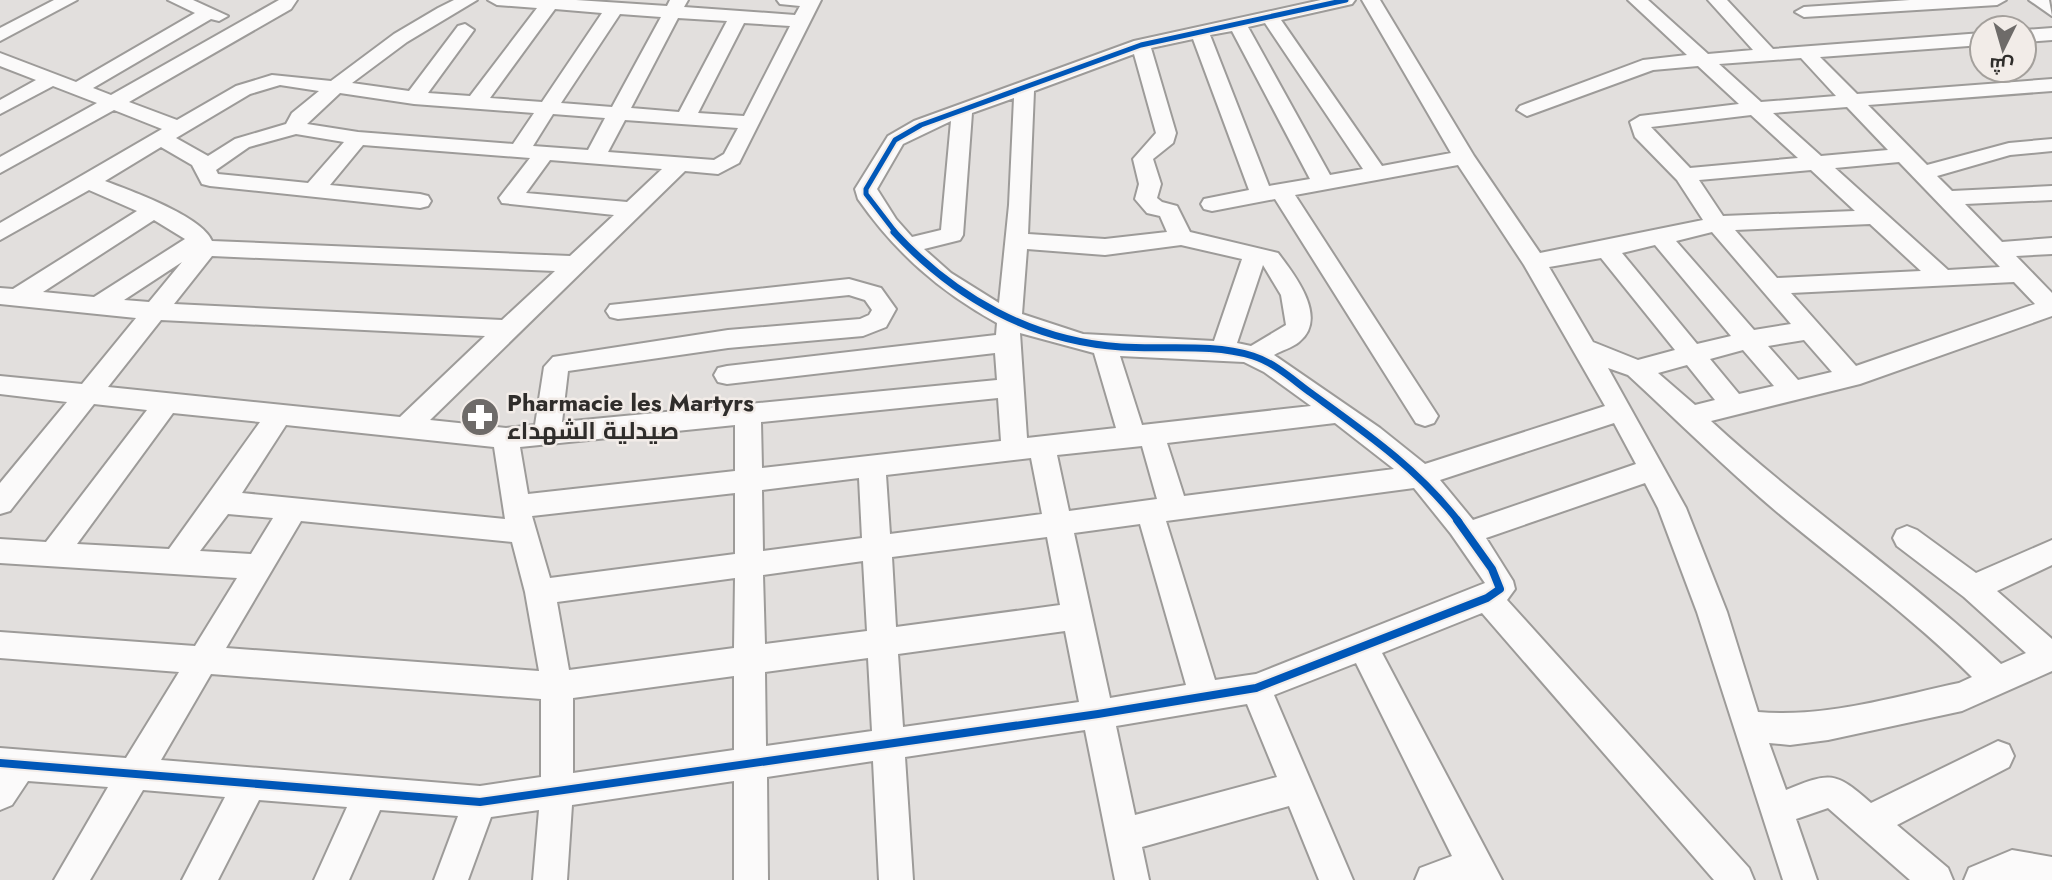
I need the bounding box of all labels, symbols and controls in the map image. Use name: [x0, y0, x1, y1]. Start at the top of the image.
north arrow: [1968, 14, 2038, 84]
text: ش: [1988, 51, 2015, 80]
place label: Pharmacie les Martyrs صيدلية الشهداء: [507, 385, 754, 448]
pharmacy icon: Pharmacie les Martyrs صيدلية الشهداء: [459, 396, 501, 438]

